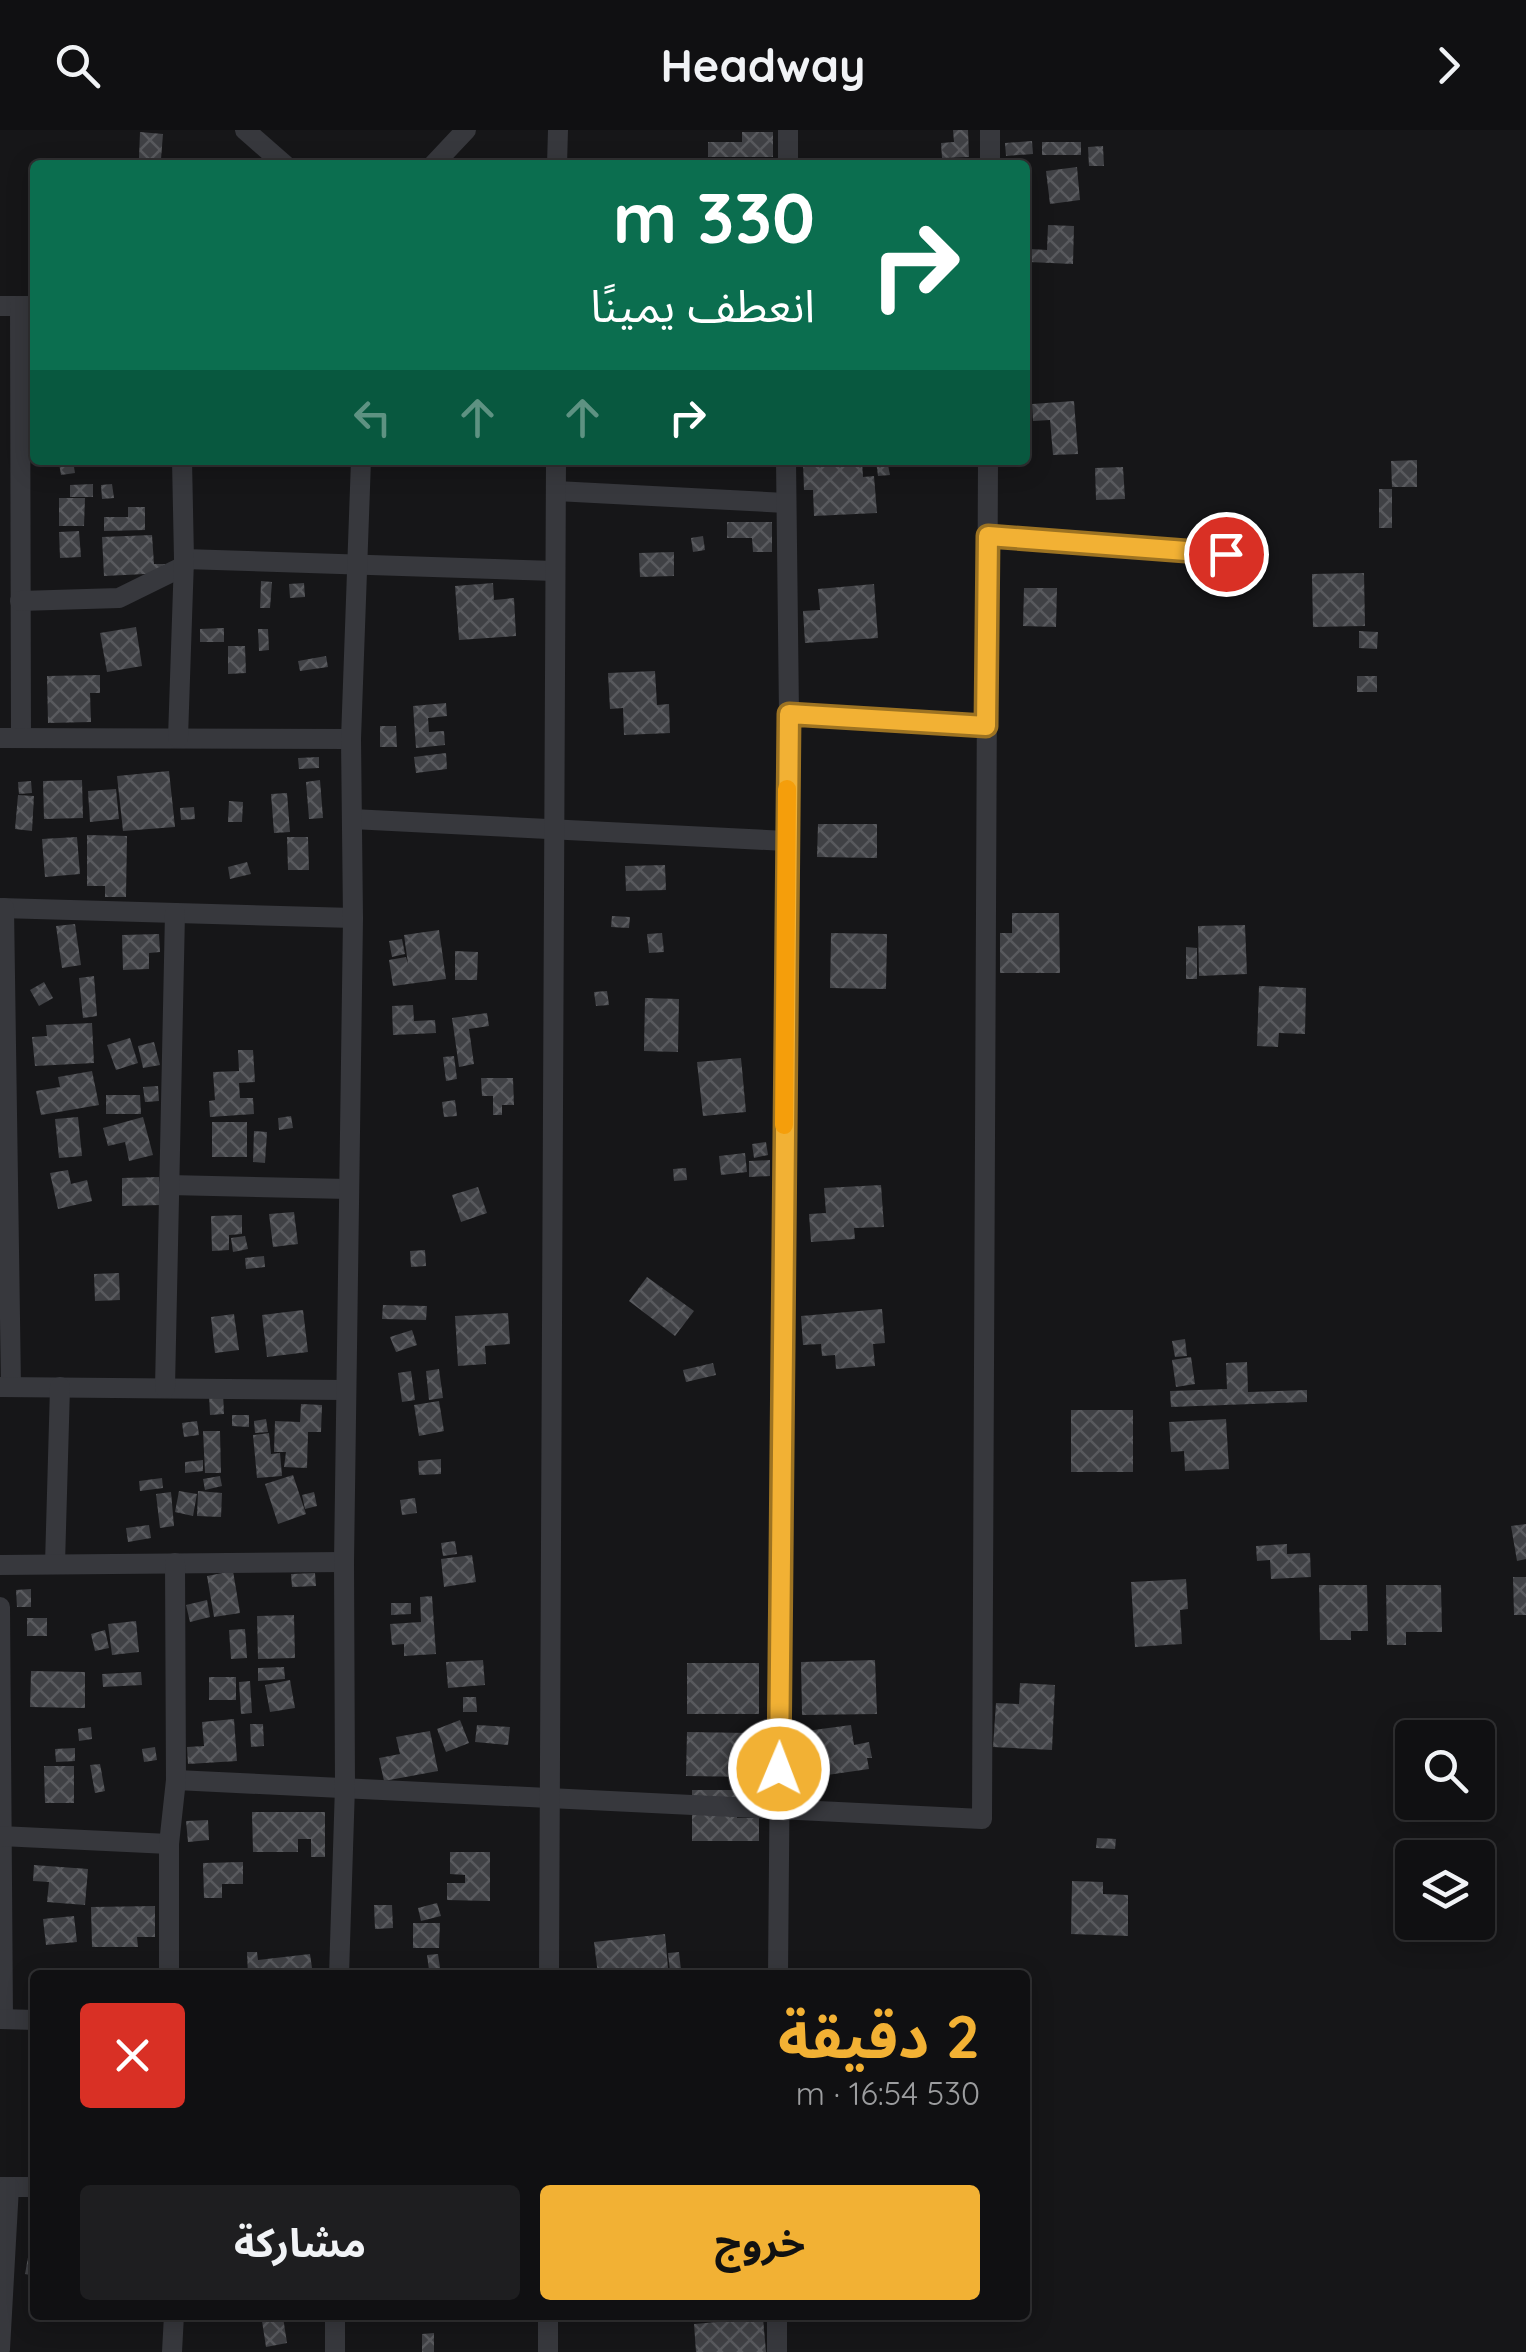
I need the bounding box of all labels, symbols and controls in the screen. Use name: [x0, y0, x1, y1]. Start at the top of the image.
text: Headway: [660, 37, 866, 93]
icon: search: [50, 38, 105, 93]
icon: forward: [1421, 38, 1476, 93]
text: 330 m: [613, 173, 815, 261]
icon: right: [850, 200, 980, 330]
text: انعطف يمينًا: [590, 277, 815, 333]
icon: left: [345, 390, 400, 445]
icon: ahead: [450, 390, 505, 445]
icon: ahead: [555, 390, 610, 445]
icon: right: [660, 390, 715, 445]
pin: [1184, 512, 1269, 597]
icon: arrive: [1199, 527, 1254, 582]
position arrow: [727, 1717, 831, 1821]
map controls: [1395, 1720, 1495, 1940]
button: search: [1395, 1720, 1495, 1820]
button: layers: [1395, 1840, 1495, 1940]
text: 2 دقيقة: [778, 1998, 980, 2073]
button: close: [80, 2003, 185, 2108]
text: 530 m · 16:54: [796, 2073, 980, 2113]
button: مشاركة: [80, 2185, 520, 2300]
button: خروج: [540, 2185, 980, 2300]

